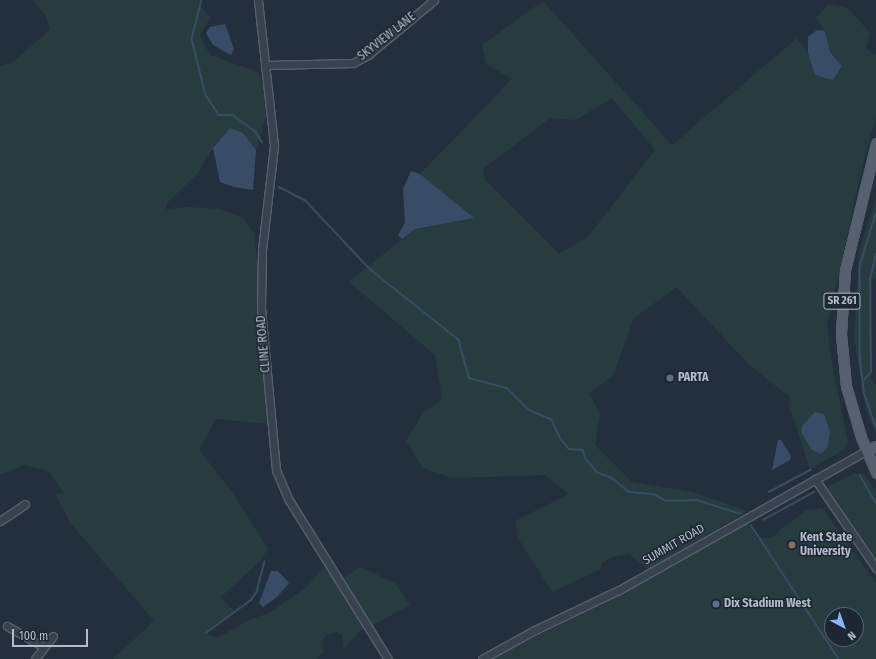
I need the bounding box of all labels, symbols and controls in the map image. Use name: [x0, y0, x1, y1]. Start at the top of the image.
street label: SKYVIEW LANE: [355, 10, 419, 64]
road number: SR 261: [823, 292, 861, 310]
street label: CLINE ROAD: [254, 315, 274, 373]
place label: PARTA: [678, 371, 709, 385]
marker: PARTA: [665, 373, 675, 383]
street label: SUMMIT ROAD: [641, 522, 707, 568]
place label: Kent State University: [800, 531, 852, 559]
marker: Kent State University: [787, 540, 797, 550]
place label: Dix Stadium West: [724, 597, 811, 611]
marker: Dix Stadium West: [711, 599, 721, 609]
north arrow: [824, 607, 864, 647]
scale bar: [14, 621, 90, 647]
text: 100 m: [19, 629, 48, 643]
text: N: [845, 629, 858, 643]

